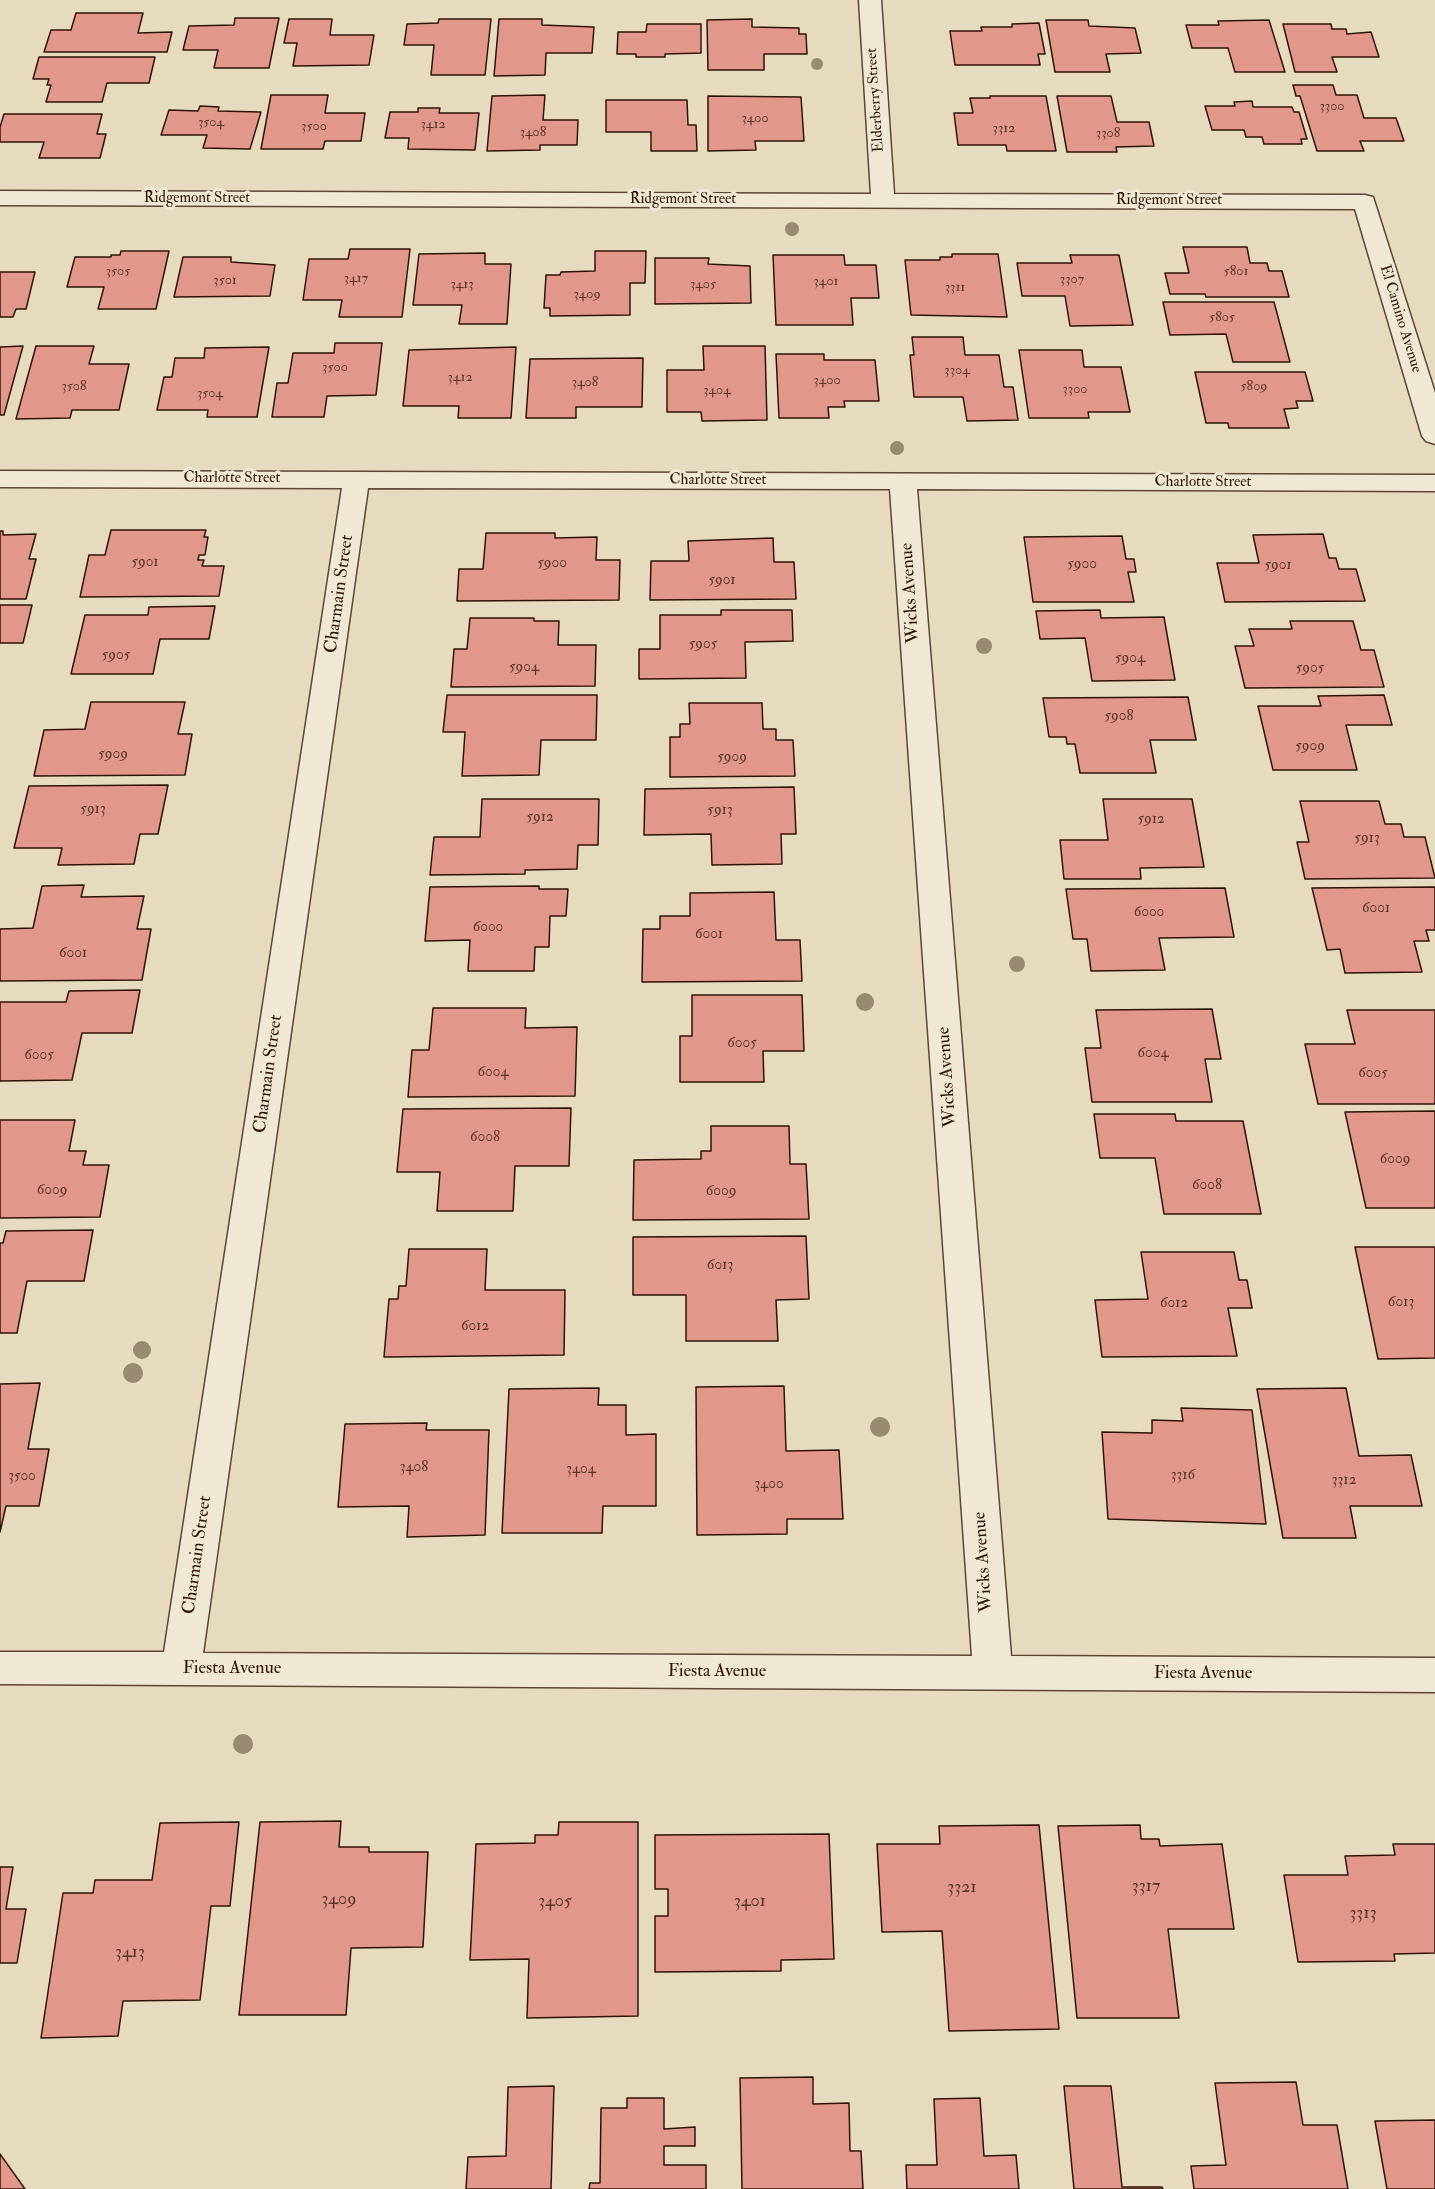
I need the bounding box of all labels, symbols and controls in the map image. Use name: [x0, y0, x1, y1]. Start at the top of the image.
street label: Elderberry Street: [863, 47, 889, 153]
house number: 3300: [1319, 99, 1345, 115]
house number: 3400: [741, 111, 769, 127]
house number: 3504: [198, 115, 224, 131]
house number: 3412: [421, 117, 445, 133]
house number: 3500: [301, 119, 327, 135]
house number: 3312: [993, 121, 1015, 137]
house number: 3408: [520, 125, 546, 141]
house number: 3308: [1096, 126, 1120, 142]
street label: Ridgemont Street: [144, 190, 250, 208]
street label: Ridgemont Street: [630, 191, 736, 209]
street label: Ridgemont Street: [1116, 192, 1222, 210]
street label: El Camino Avenue: [1375, 263, 1425, 375]
house number: 3505: [106, 264, 130, 280]
house number: 5801: [1224, 264, 1248, 280]
house number: 3417: [344, 271, 368, 287]
house number: 3307: [1060, 272, 1084, 288]
house number: 3501: [213, 273, 237, 289]
house number: 3401: [814, 274, 838, 290]
house number: 3413: [450, 277, 474, 293]
house number: 3405: [690, 277, 716, 293]
house number: 3311: [945, 280, 965, 296]
house number: 3409: [573, 287, 601, 303]
house number: 5805: [1209, 310, 1235, 326]
house number: 3500: [322, 360, 348, 376]
house number: 3304: [944, 363, 970, 379]
house number: 3412: [448, 370, 472, 386]
house number: 3400: [813, 373, 841, 389]
house number: 3408: [572, 375, 598, 391]
house number: 3508: [61, 379, 87, 395]
house number: 5809: [1240, 379, 1268, 395]
house number: 3300: [1062, 382, 1088, 398]
house number: 3404: [703, 383, 731, 399]
house number: 3504: [197, 386, 223, 402]
street label: Charlotte Street: [184, 470, 280, 488]
street label: Charlotte Street: [670, 472, 766, 490]
street label: Charlotte Street: [1155, 474, 1251, 492]
street label: Charmain Street: [321, 533, 359, 655]
street label: Wicks Avenue: [897, 542, 925, 644]
house number: 5901: [131, 554, 159, 572]
house number: 5900: [537, 555, 567, 573]
house number: 5900: [1067, 556, 1097, 574]
house number: 5901: [1264, 557, 1292, 575]
house number: 5901: [708, 572, 736, 590]
house number: 5905: [689, 636, 717, 654]
house number: 5905: [102, 647, 130, 665]
house number: 5904: [1115, 650, 1145, 668]
house number: 5904: [509, 659, 539, 677]
house number: 5905: [1296, 660, 1324, 678]
house number: 5908: [1104, 708, 1134, 726]
house number: 5909: [1295, 738, 1325, 756]
house number: 5909: [98, 746, 128, 764]
house number: 5909: [717, 749, 747, 767]
house number: 5913: [80, 801, 106, 819]
house number: 5913: [707, 802, 733, 820]
house number: 5912: [526, 809, 554, 827]
house number: 5912: [1137, 811, 1165, 829]
house number: 5913: [1354, 830, 1380, 848]
house number: 6001: [1362, 900, 1390, 918]
house number: 6000: [1134, 904, 1164, 922]
house number: 6000: [473, 919, 503, 937]
house number: 6001: [695, 926, 723, 944]
house number: 6001: [59, 945, 87, 963]
street label: Charmain Street: [250, 1013, 288, 1135]
street label: Wicks Avenue: [934, 1026, 962, 1128]
house number: 6005: [727, 1035, 757, 1053]
house number: 6004: [1138, 1045, 1168, 1063]
house number: 6005: [24, 1047, 54, 1065]
house number: 6004: [478, 1064, 508, 1082]
house number: 6005: [1358, 1065, 1388, 1083]
house number: 6008: [470, 1129, 500, 1147]
house number: 6009: [1380, 1151, 1410, 1169]
house number: 6008: [1192, 1177, 1222, 1195]
house number: 6009: [37, 1182, 67, 1200]
house number: 6009: [706, 1183, 736, 1201]
house number: 6013: [707, 1257, 733, 1275]
house number: 6013: [1388, 1294, 1414, 1312]
house number: 6012: [1160, 1295, 1188, 1313]
house number: 6012: [461, 1318, 489, 1336]
house number: 3408: [400, 1459, 428, 1477]
house number: 3404: [566, 1461, 596, 1479]
house number: 3316: [1171, 1467, 1195, 1485]
house number: 3500: [8, 1468, 36, 1486]
house number: 3312: [1332, 1472, 1356, 1490]
house number: 3400: [754, 1476, 784, 1494]
street label: Charmain Street: [179, 1494, 217, 1616]
street label: Wicks Avenue: [970, 1511, 998, 1613]
street label: Fiesta Avenue: [183, 1658, 281, 1680]
street label: Fiesta Avenue: [668, 1661, 766, 1683]
street label: Fiesta Avenue: [1154, 1663, 1252, 1685]
house number: 3317: [1132, 1876, 1160, 1898]
house number: 3321: [947, 1877, 977, 1899]
house number: 3409: [321, 1889, 357, 1911]
house number: 3405: [538, 1891, 572, 1913]
house number: 3401: [734, 1891, 766, 1913]
house number: 3313: [1349, 1903, 1377, 1925]
house number: 3413: [115, 1942, 145, 1964]

